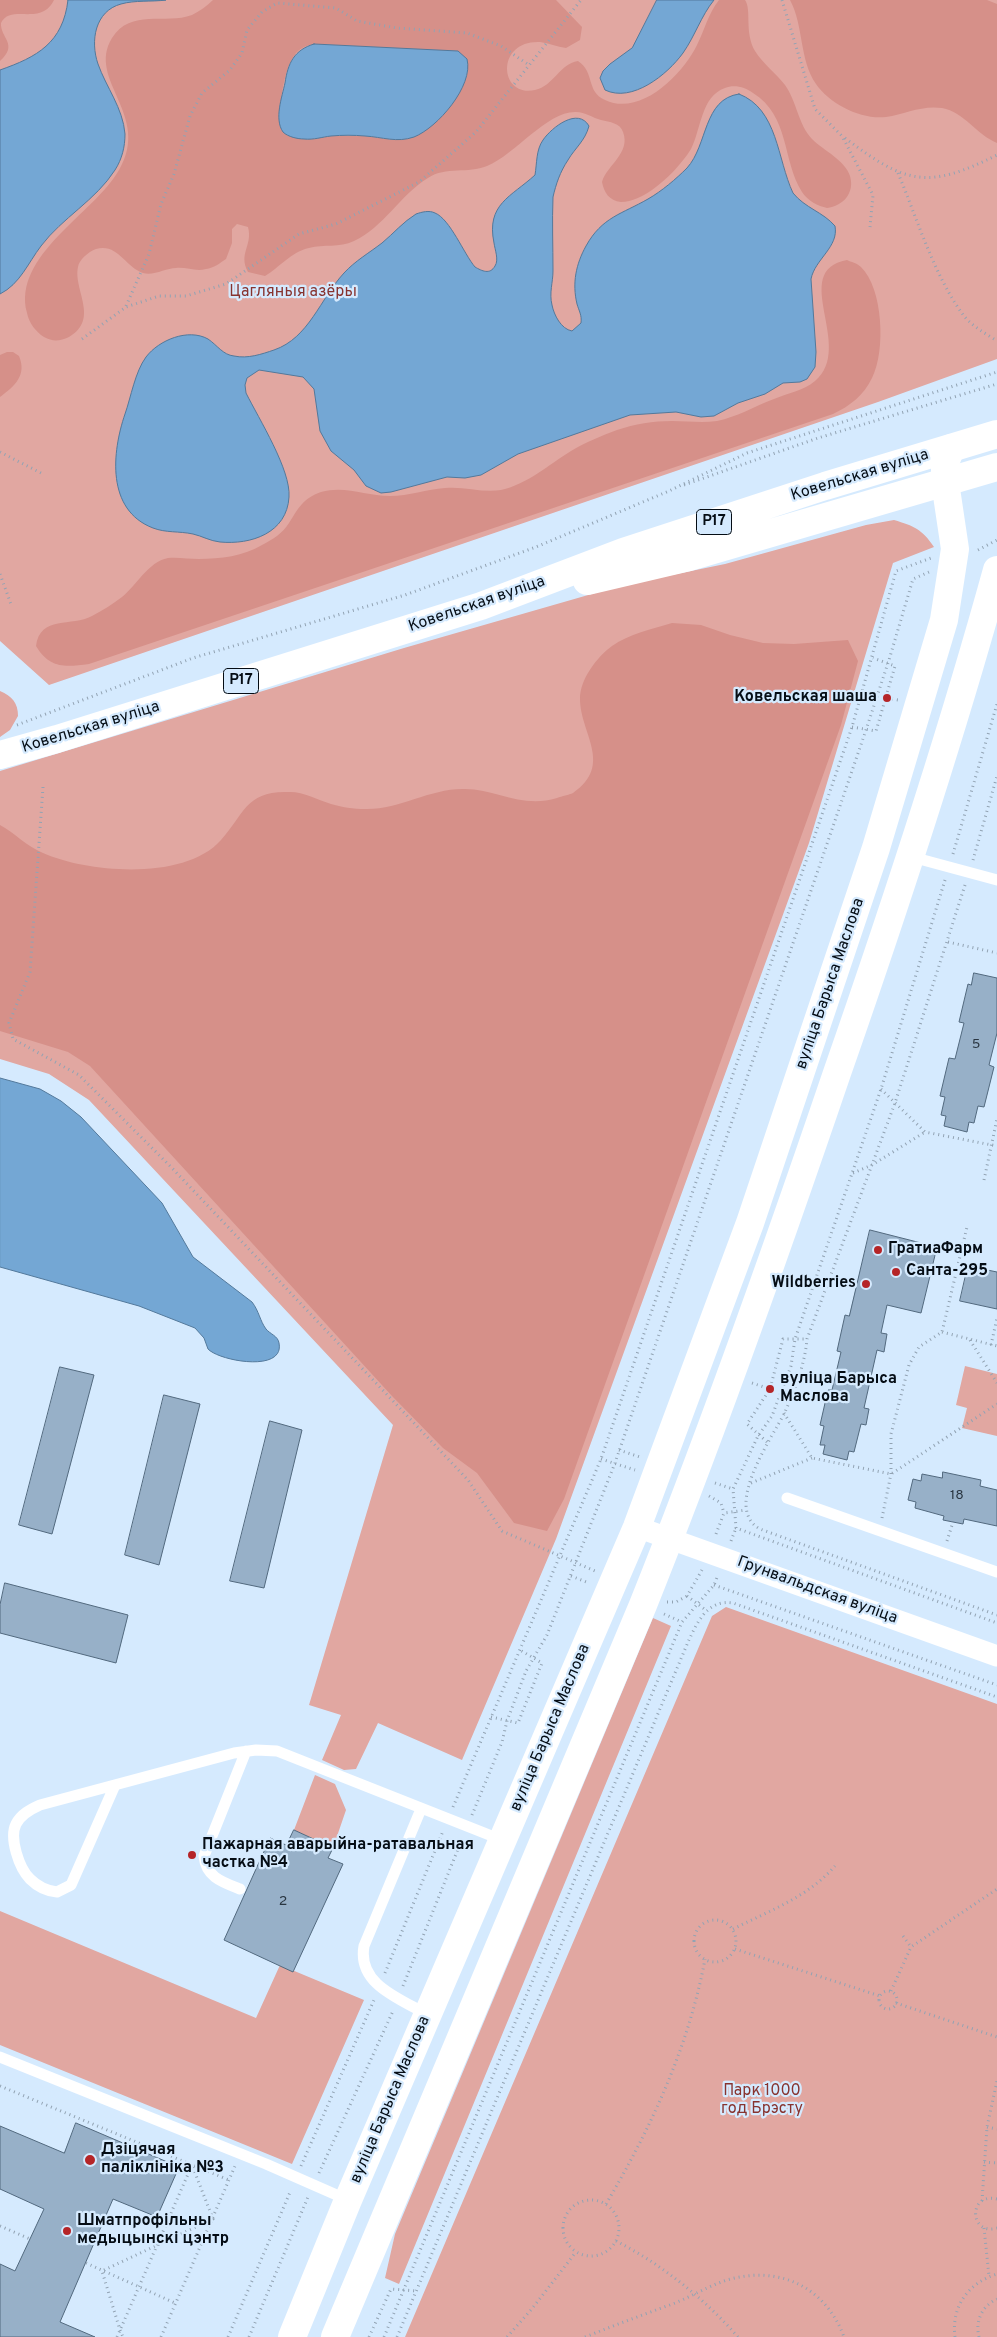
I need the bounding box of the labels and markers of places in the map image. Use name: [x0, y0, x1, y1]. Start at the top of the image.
place label: Ковельская шаша: [734, 688, 877, 708]
marker: Ковельская шаша: [881, 692, 893, 704]
place label: ГратиаФарм: [888, 1240, 983, 1260]
marker: ГратиаФарм: [872, 1244, 884, 1256]
place label: Санта-295: [906, 1262, 988, 1282]
marker: Санта-295: [890, 1266, 902, 1278]
place label: Wildberries: [772, 1274, 856, 1294]
marker: Wildberries: [860, 1278, 872, 1290]
place label: вуліца Барыса Маслова: [780, 1370, 897, 1408]
marker: вуліца Барыса Маслова: [764, 1383, 776, 1395]
place label: Пажарная аварыйна-ратавальная частка №4: [202, 1836, 474, 1874]
marker: Пажарная аварыйна-ратавальная частка №4: [186, 1849, 198, 1861]
place label: Дзіцячая паліклініка №3: [101, 2141, 224, 2179]
marker: Дзіцячая паліклініка №3: [83, 2153, 97, 2167]
place label: Шматпрофільны медыцынскі цэнтр: [77, 2212, 229, 2250]
marker: Шматпрофільны медыцынскі цэнтр: [61, 2225, 73, 2237]

